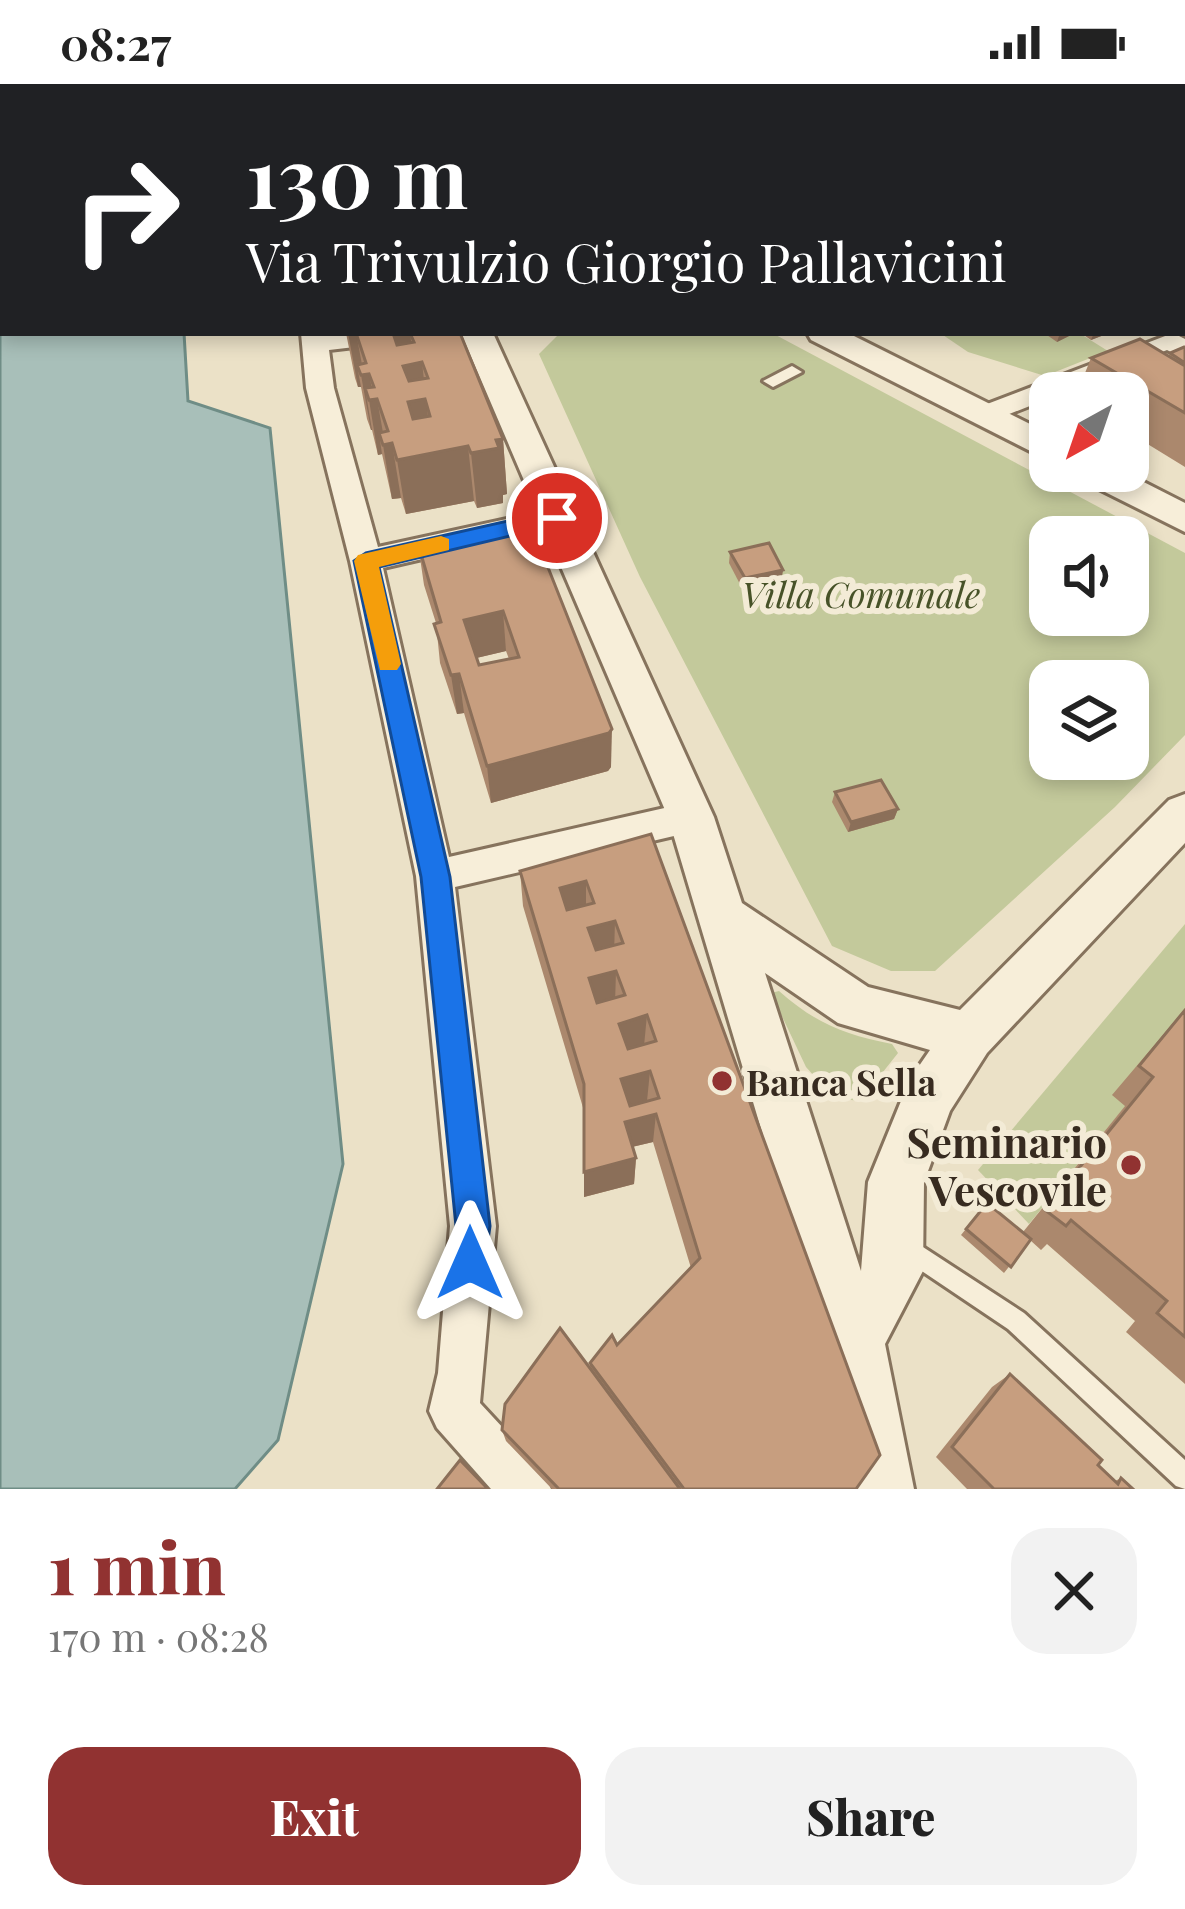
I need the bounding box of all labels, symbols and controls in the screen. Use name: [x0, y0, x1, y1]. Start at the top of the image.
text: 08:27: [60, 12, 171, 72]
text: 130 m: [246, 118, 468, 230]
icon: right: [48, 132, 204, 288]
text: Via Trivulzio Giorgio Pallavicini: [246, 225, 1007, 297]
north arrow: [1029, 372, 1149, 492]
map controls: [1029, 372, 1149, 780]
pin: [506, 467, 608, 569]
icon: arrive: [524, 485, 590, 551]
button: sound: [1029, 516, 1149, 636]
park label: Villa Comunale: [742, 569, 980, 617]
button: layers: [1029, 660, 1149, 780]
place label: Banca Sella: [746, 1057, 936, 1105]
marker: Banca Sella: [709, 1068, 735, 1094]
place label: Seminario Vescovile: [906, 1113, 1107, 1217]
marker: Seminario Vescovile: [1118, 1152, 1144, 1178]
position arrow: [407, 1200, 533, 1326]
text: 1 min: [48, 1517, 226, 1613]
button: close: [1011, 1528, 1137, 1654]
text: 170 m · 08:28: [48, 1610, 269, 1662]
button: Exit: [48, 1747, 581, 1885]
button: Share: [605, 1747, 1137, 1885]

